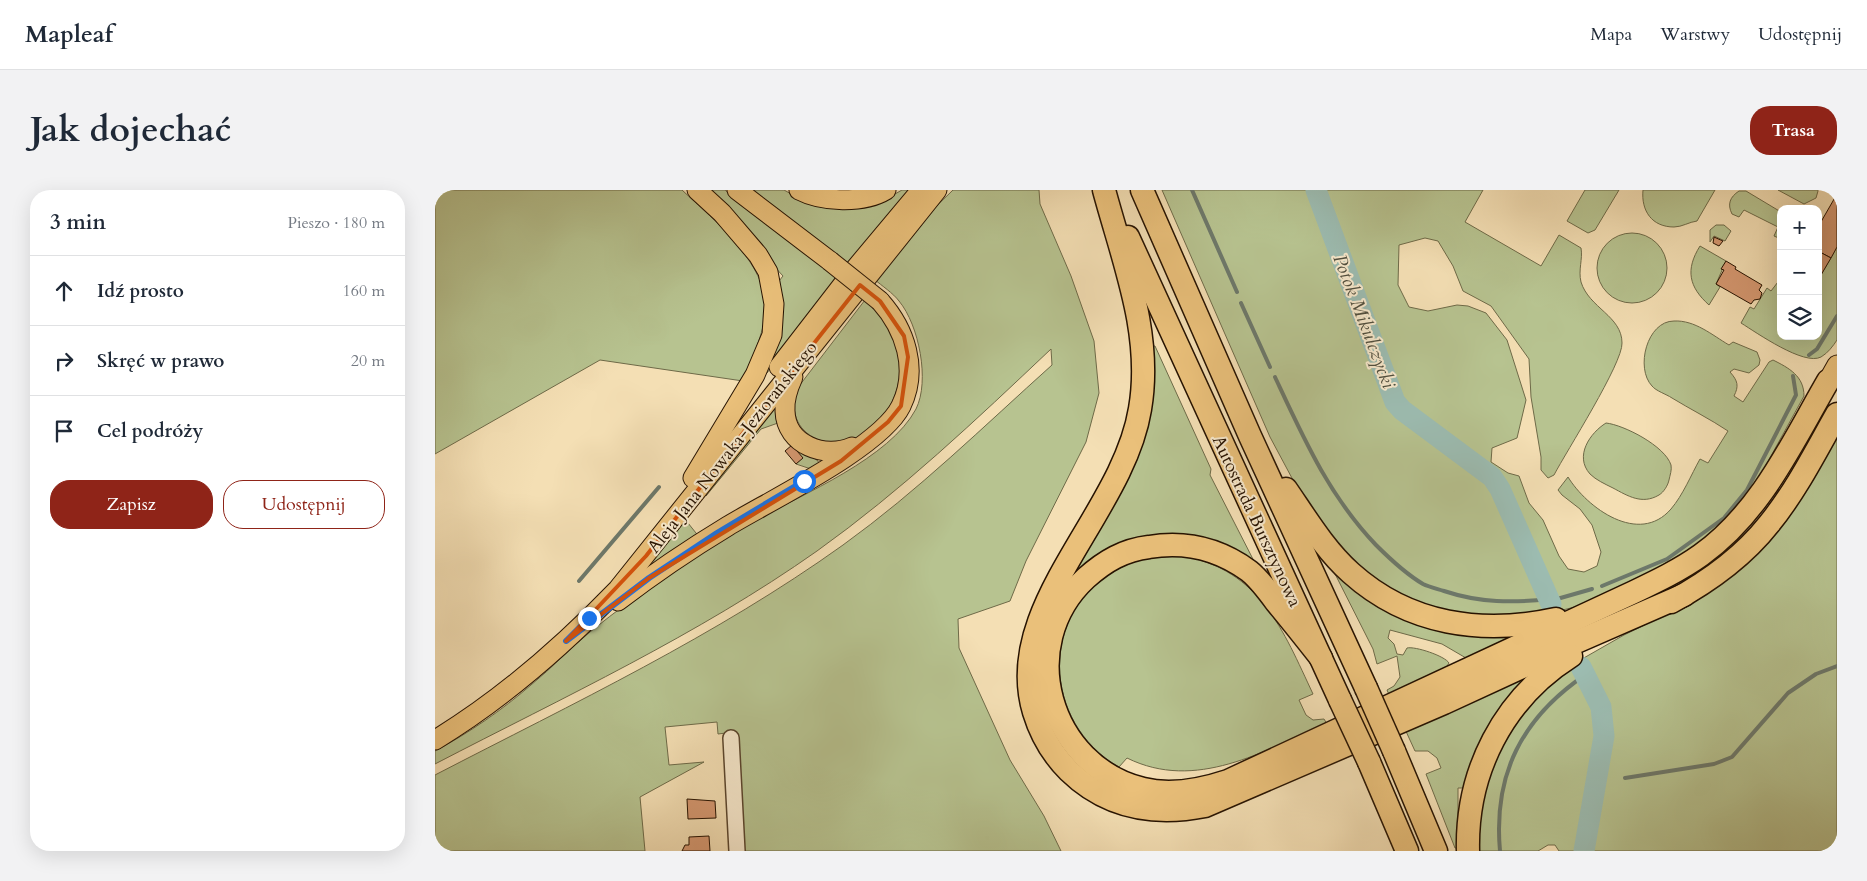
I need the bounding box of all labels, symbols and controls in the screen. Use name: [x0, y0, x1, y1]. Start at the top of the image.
text: Mapleaf: [25, 18, 113, 51]
text: Mapa: [1590, 22, 1632, 47]
text: Warstwy: [1660, 22, 1730, 47]
text: Udostępnij: [1758, 22, 1842, 47]
text: Jak dojechać: [30, 106, 231, 154]
button: Trasa: [1750, 106, 1837, 155]
map controls: [1777, 205, 1822, 340]
button: +: [1777, 205, 1822, 250]
text: 3 min: [50, 208, 106, 237]
text: Pieszo · 180 m: [288, 212, 385, 234]
button: −: [1777, 250, 1822, 295]
water label: Potok Mikulczycki: [1327, 251, 1402, 393]
icon: ahead: [50, 277, 78, 305]
text: Idź prosto: [97, 278, 184, 304]
text: 160 m: [343, 280, 385, 302]
button: layers: [1777, 295, 1822, 340]
street label: Aleja Jana Nowaka-Jeziorańskiego: [642, 336, 823, 559]
icon: right: [50, 347, 78, 375]
text: Skręć w prawo: [97, 348, 224, 374]
text: 20 m: [351, 350, 385, 372]
icon: arrive: [50, 417, 78, 445]
text: Cel podróży: [97, 418, 203, 444]
street label: Autostrada Bursztynowa: [1206, 431, 1307, 611]
route start: [793, 470, 816, 493]
button: Zapisz: [50, 480, 213, 529]
button: Udostępnij: [223, 480, 385, 529]
route end: [578, 607, 601, 630]

